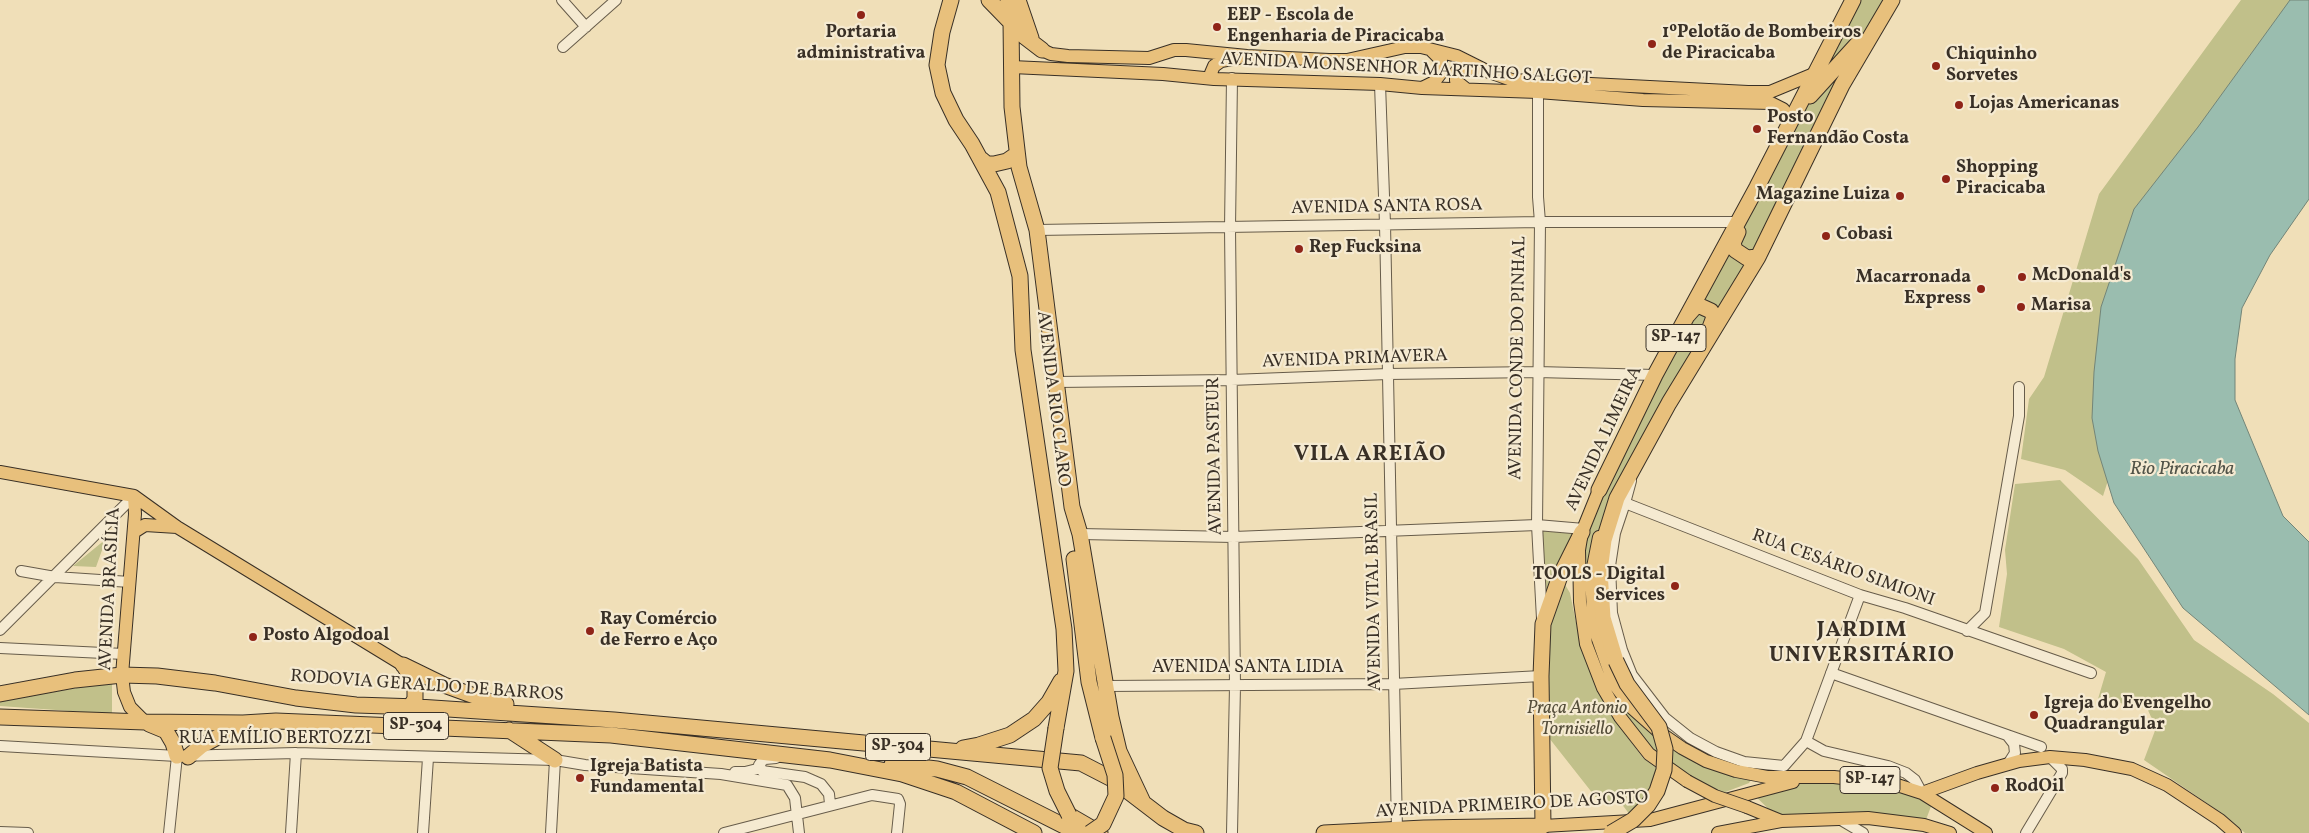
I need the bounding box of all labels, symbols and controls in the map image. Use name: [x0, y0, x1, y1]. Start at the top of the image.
place label: EEP - Escola de Engenharia de Piracicaba: [1227, 6, 1444, 48]
marker: Portaria administrativa: [855, 9, 867, 21]
marker: EEP - Escola de Engenharia de Piracicaba: [1211, 21, 1223, 33]
place label: Portaria administrativa: [797, 23, 925, 66]
place label: 1ºPelotão de Bombeiros de Piracicaba: [1662, 23, 1861, 66]
marker: 1ºPelotão de Bombeiros de Piracicaba: [1646, 38, 1658, 50]
place label: Chiquinho Sorvetes: [1946, 45, 2037, 88]
street label: AVENIDA MONSENHOR MARTINHO SALGOT: [1220, 49, 1592, 91]
marker: Chiquinho Sorvetes: [1930, 60, 1942, 72]
place label: Lojas Americanas: [1969, 94, 2119, 116]
marker: Lojas Americanas: [1953, 99, 1965, 111]
place label: Posto Fernandão Costa: [1767, 108, 1909, 150]
marker: Posto Fernandão Costa: [1751, 123, 1763, 135]
place label: Shopping Piracicaba: [1956, 158, 2046, 200]
marker: Shopping Piracicaba: [1940, 173, 1952, 185]
place label: Magazine Luiza: [1756, 185, 1890, 207]
marker: Magazine Luiza: [1894, 190, 1906, 202]
street label: AVENIDA SANTA ROSA: [1291, 196, 1483, 220]
place label: Cobasi: [1836, 225, 1893, 247]
marker: Cobasi: [1820, 230, 1832, 242]
street label: AVENIDA CONDE DO PINHAL: [1506, 236, 1532, 480]
place label: Rep Fucksina: [1309, 238, 1422, 260]
marker: Rep Fucksina: [1293, 243, 1305, 255]
place label: McDonald's: [2032, 266, 2131, 288]
place label: Macarronada Express: [1856, 268, 1971, 310]
marker: McDonald's: [2016, 271, 2028, 283]
marker: Macarronada Express: [1975, 283, 1987, 295]
place label: Marisa: [2031, 296, 2091, 318]
marker: Marisa: [2015, 301, 2027, 313]
street label: AVENIDA RIO CLARO: [1030, 310, 1074, 488]
road number: SP-147: [1646, 324, 1706, 352]
street label: AVENIDA PRIMAVERA: [1262, 346, 1448, 374]
street label: AVENIDA LIMEIRA: [1562, 363, 1648, 515]
street label: AVENIDA PASTEUR: [1204, 376, 1228, 536]
district label: VILA AREIÃO: [1292, 443, 1448, 469]
water label: Rio Piracicaba: [2130, 460, 2234, 482]
street label: AVENIDA VITAL BRASIL: [1362, 493, 1388, 691]
street label: AVENIDA BRASÍLIA: [96, 507, 126, 671]
street label: RUA CESÁRIO SIMIONI: [1749, 526, 1937, 612]
place label: TOOLS - Digital Services: [1532, 565, 1665, 608]
marker: TOOLS - Digital Services: [1669, 580, 1681, 592]
place label: Ray Comércio de Ferro e Aço: [600, 610, 717, 652]
district label: JARDIM UNIVERSITÁRIO: [1767, 619, 1957, 670]
marker: Ray Comércio de Ferro e Aço: [584, 625, 596, 637]
place label: Posto Algodoal: [263, 626, 389, 648]
marker: Posto Algodoal: [247, 631, 259, 643]
street label: AVENIDA SANTA LIDIA: [1152, 658, 1344, 680]
street label: RODOVIA GERALDO DE BARROS: [290, 667, 564, 707]
place label: Igreja do Evengelho Quadrangular: [2044, 694, 2211, 736]
park label: Praça Antonio Tornisiello: [1527, 699, 1627, 742]
marker: Igreja do Evengelho Quadrangular: [2028, 709, 2040, 721]
road number: SP-304: [384, 712, 448, 739]
street label: RUA EMÍLIO BERTOZZI: [179, 729, 371, 751]
road number: SP-304: [866, 734, 930, 760]
place label: Igreja Batista Fundamental: [590, 757, 704, 800]
road number: SP-147: [1840, 766, 1900, 794]
marker: Igreja Batista Fundamental: [574, 772, 586, 784]
place label: RodOil: [2005, 777, 2064, 799]
marker: RodOil: [1989, 782, 2001, 794]
street label: AVENIDA PRIMEIRO DE AGOSTO: [1375, 788, 1649, 824]

